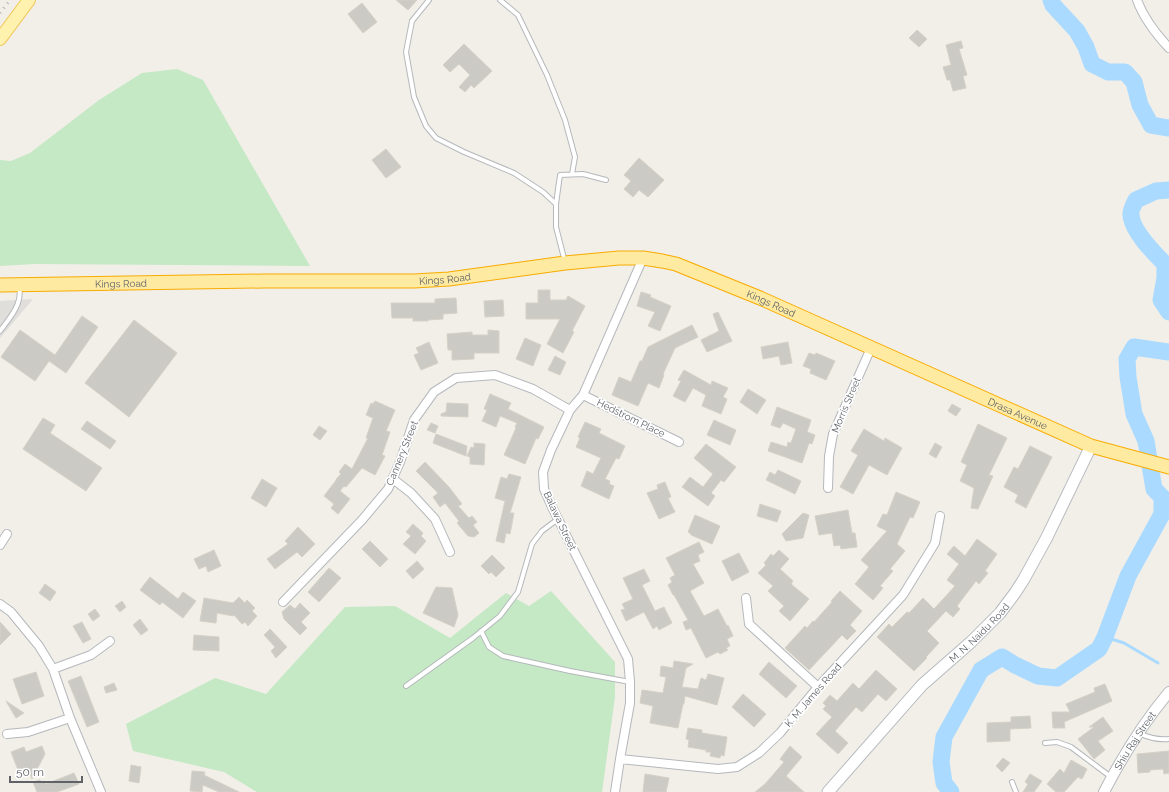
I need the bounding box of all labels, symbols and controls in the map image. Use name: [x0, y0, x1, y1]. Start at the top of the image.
street label: Kings Road: [419, 271, 471, 286]
street label: Kings Road: [95, 277, 147, 289]
street label: Kings Road: [745, 288, 797, 319]
street label: Morris Street: [829, 375, 863, 434]
street label: Drasa Avenue: [986, 395, 1049, 431]
street label: Hedstrom Place: [595, 397, 667, 439]
street label: Cannery Street: [384, 418, 420, 487]
street label: Balawa Street: [542, 490, 579, 553]
street label: M. N. Naidu Road: [947, 601, 1011, 664]
street label: K. M. James Road: [782, 661, 844, 729]
street label: Shiu Raj Street: [1112, 709, 1158, 771]
scale bar: [10, 758, 82, 784]
text: 50 m: [16, 765, 44, 779]

